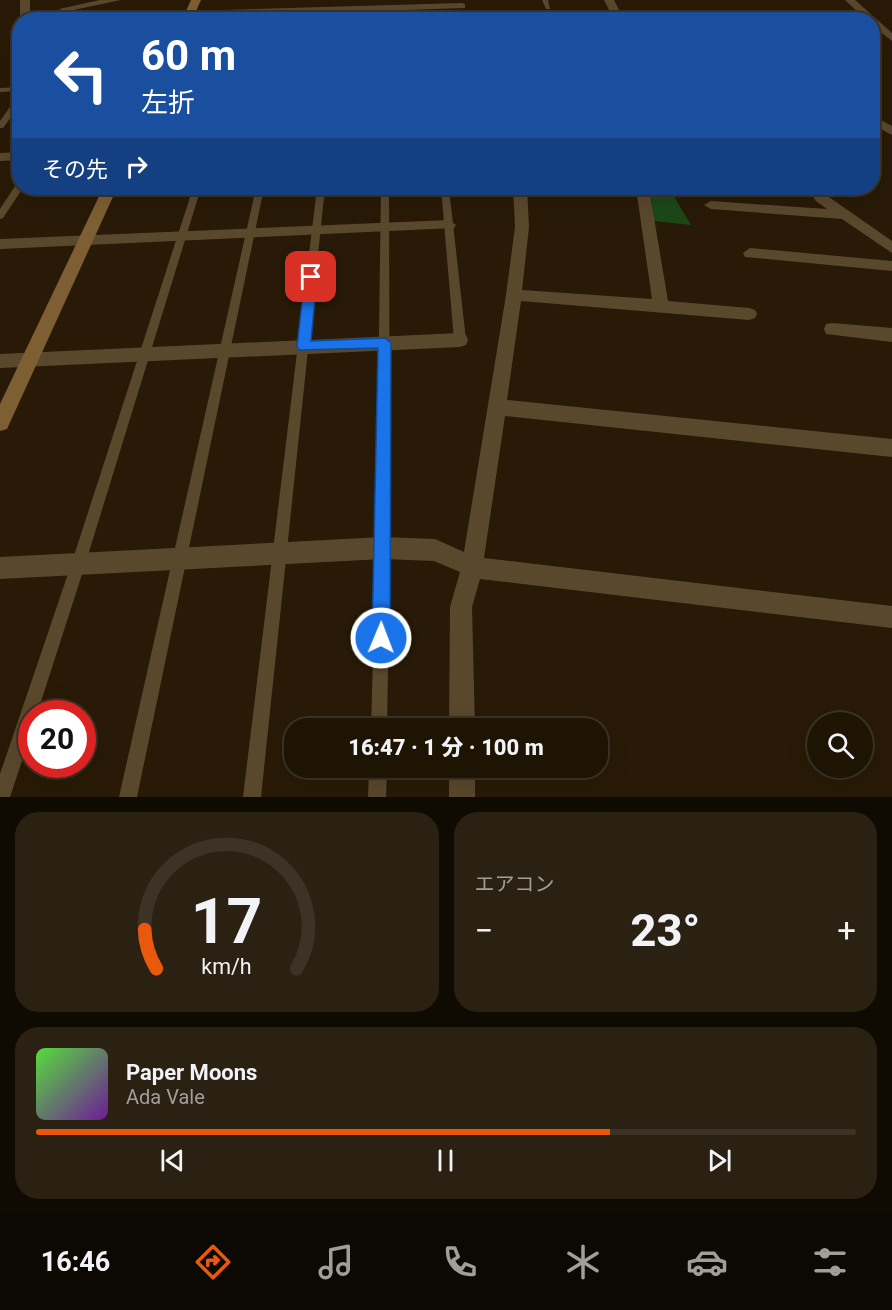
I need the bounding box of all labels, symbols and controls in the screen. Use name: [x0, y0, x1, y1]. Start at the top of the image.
text: 60 m: [141, 31, 236, 80]
icon: left: [42, 36, 120, 114]
text: 左折: [141, 87, 195, 119]
icon: right: [120, 150, 153, 183]
text: その先: [42, 157, 108, 182]
pin: [285, 251, 336, 302]
icon: arrive: [294, 260, 327, 293]
position arrow: [349, 606, 413, 670]
speed limit sign: 20: [18, 700, 96, 778]
map controls: [807, 712, 873, 778]
button: search: [807, 712, 873, 778]
text: 16:47 · 1 分 · 100 m: [348, 735, 544, 760]
text: エアコン: [475, 872, 555, 896]
text: 17: [191, 885, 263, 958]
text: 23°: [631, 904, 700, 957]
text: −: [475, 911, 493, 950]
text: +: [837, 911, 856, 950]
text: km/h: [202, 954, 252, 979]
text: Paper Moons: [126, 1060, 257, 1085]
text: Ada Vale: [126, 1085, 205, 1109]
icon: previous: [156, 1144, 189, 1177]
icon: pause: [429, 1144, 462, 1177]
icon: next: [703, 1144, 736, 1177]
icon: directions: [192, 1241, 234, 1283]
icon: music: [315, 1241, 357, 1283]
icon: phone: [439, 1241, 481, 1283]
icon: climate: [562, 1241, 604, 1283]
icon: car: [686, 1241, 728, 1283]
icon: filters: [809, 1241, 851, 1283]
text: 16:46: [41, 1246, 110, 1278]

